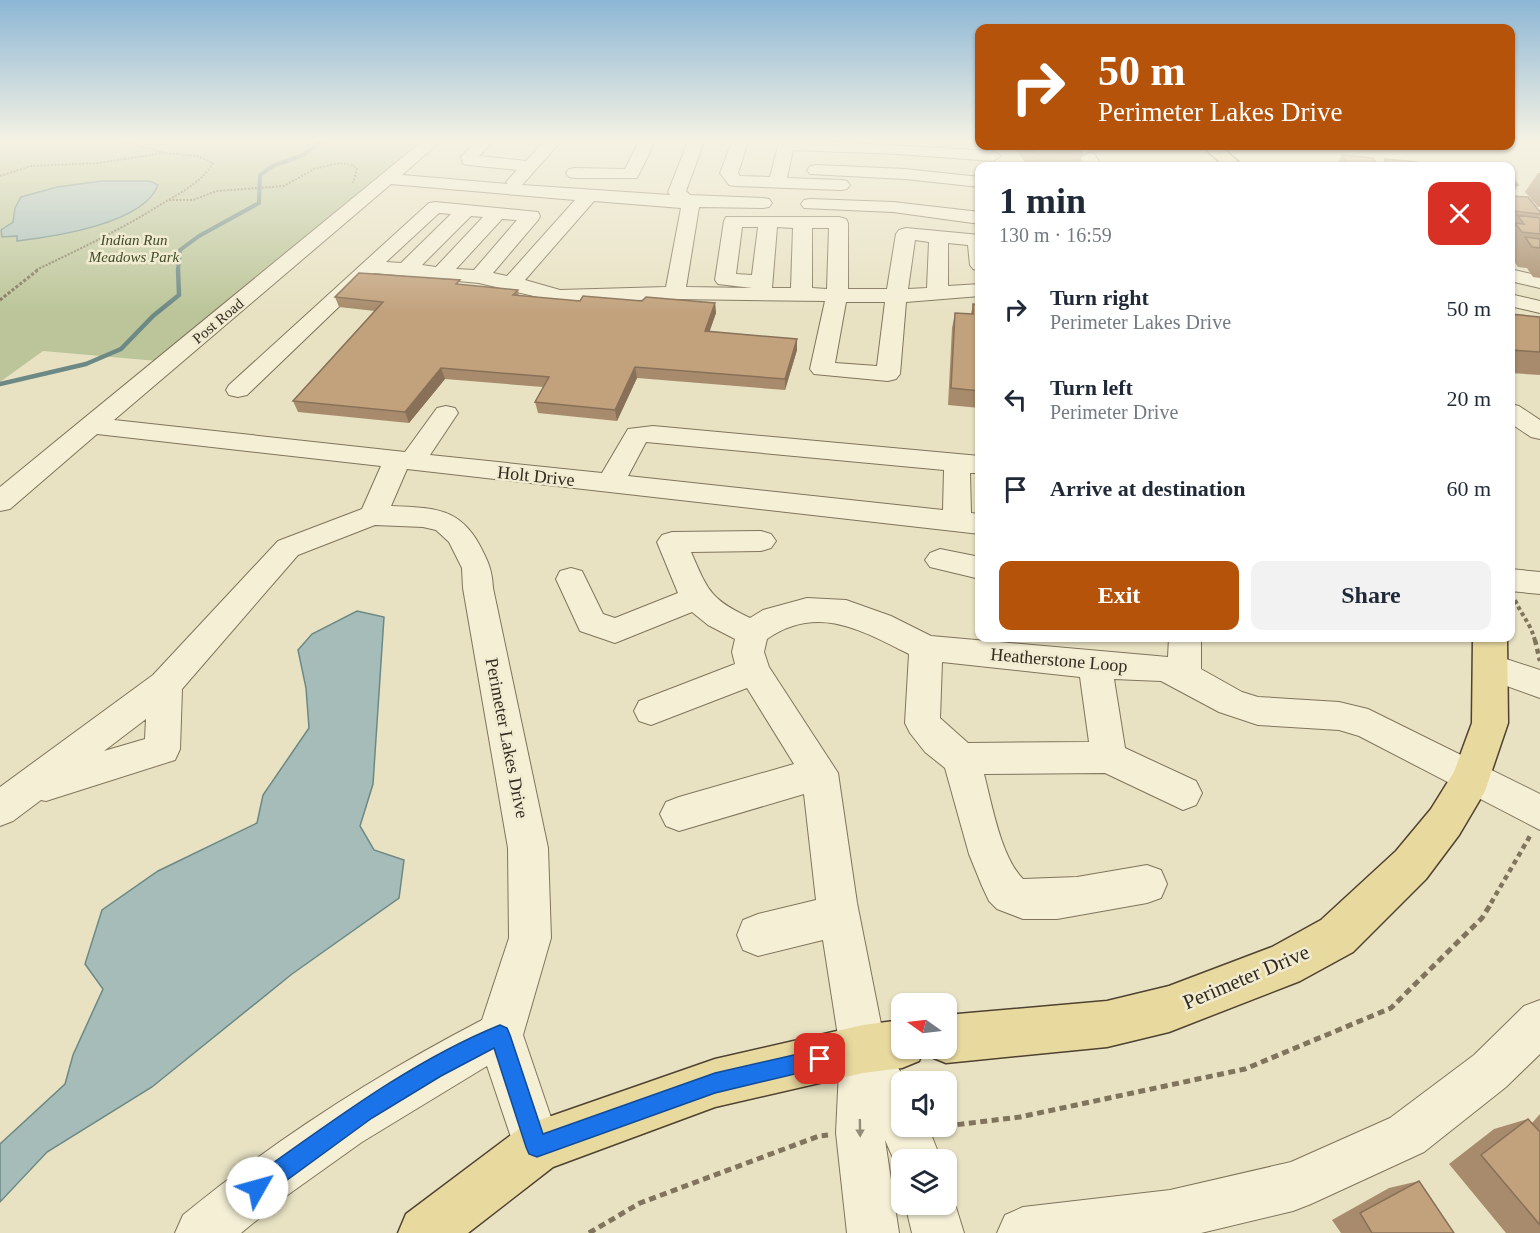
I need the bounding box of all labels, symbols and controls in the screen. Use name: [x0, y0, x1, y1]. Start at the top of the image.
icon: right: [999, 48, 1077, 126]
text: 50 m: [1098, 48, 1186, 94]
text: Perimeter Lakes Drive: [1098, 97, 1342, 127]
text: 1 min: [999, 181, 1086, 221]
button: close: [1428, 182, 1491, 245]
text: 130 m · 16:59: [999, 224, 1112, 246]
park label: Indian Run Meadows Park: [88, 232, 180, 265]
text: Turn right: [1050, 285, 1149, 310]
icon: right: [999, 293, 1032, 326]
street label: Post Road: [189, 295, 247, 347]
text: 50 m: [1446, 296, 1491, 321]
text: Perimeter Lakes Drive: [1050, 311, 1231, 333]
text: Turn left: [1050, 375, 1133, 400]
icon: left: [999, 383, 1032, 416]
text: 20 m: [1446, 386, 1491, 411]
text: Perimeter Drive: [1050, 401, 1178, 423]
street label: Holt Drive: [496, 462, 576, 490]
icon: arrive: [999, 473, 1032, 506]
text: Arrive at destination: [1050, 476, 1246, 501]
text: 60 m: [1446, 476, 1491, 501]
button: Exit: [999, 561, 1239, 630]
button: Share: [1251, 561, 1491, 630]
street label: Heatherstone Loop: [990, 644, 1128, 676]
street label: Perimeter Lakes Drive: [482, 656, 532, 820]
street label: Perimeter Drive: [1179, 940, 1313, 1014]
north arrow: [891, 993, 957, 1059]
map controls: [891, 993, 957, 1215]
pin: [794, 1033, 845, 1084]
icon: arrive: [803, 1042, 836, 1075]
button: sound: [891, 1071, 957, 1137]
one-way arrow: [855, 1119, 865, 1138]
button: layers: [891, 1149, 957, 1215]
position arrow: [225, 1156, 289, 1220]

